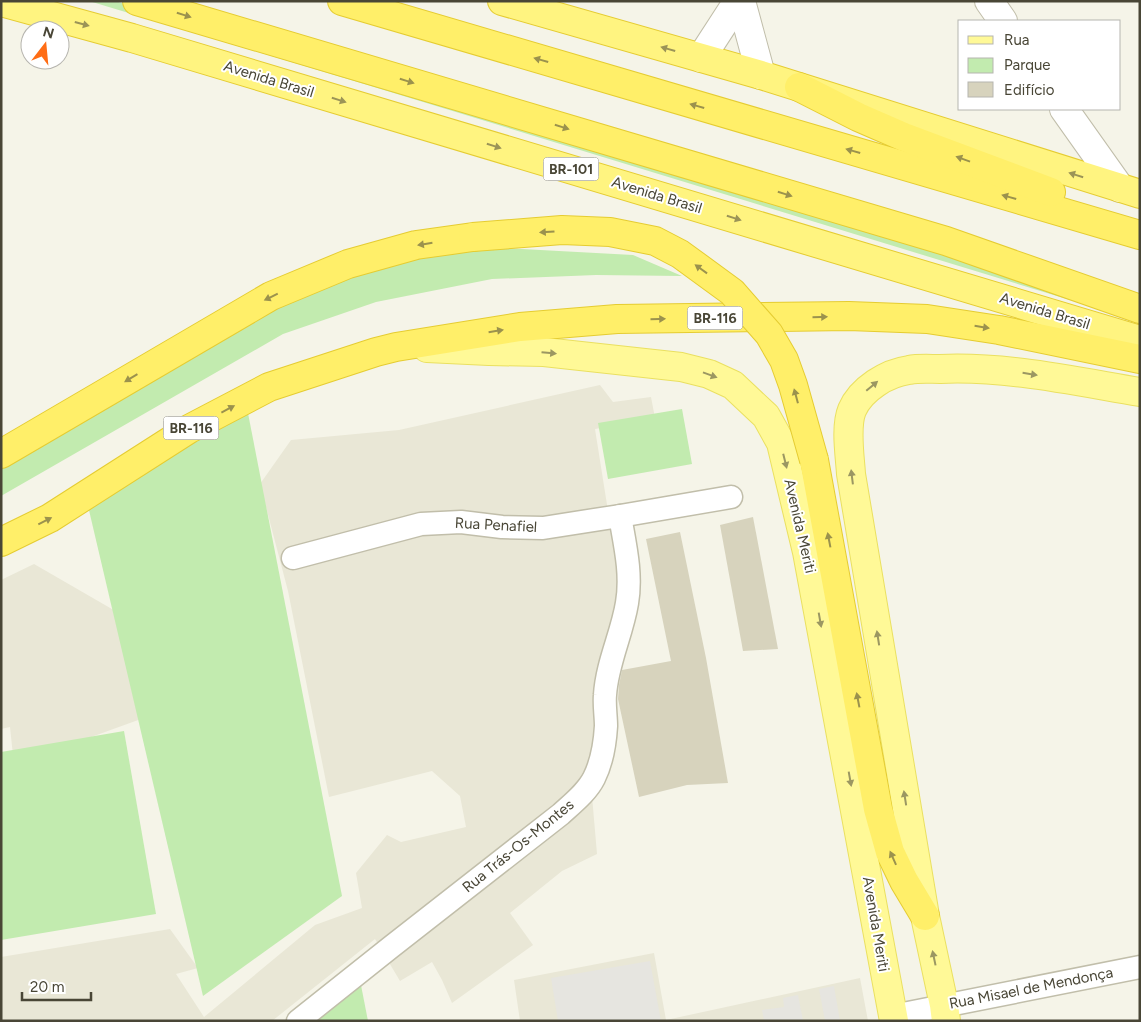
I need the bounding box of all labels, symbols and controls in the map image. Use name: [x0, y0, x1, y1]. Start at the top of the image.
one-way arrow: [176, 12, 191, 20]
north arrow: [20, 20, 70, 70]
one-way arrow: [75, 20, 90, 28]
legend: [958, 20, 1121, 110]
text: N: [41, 23, 56, 43]
text: Rua: [1004, 31, 1029, 49]
one-way arrow: [661, 44, 676, 52]
one-way arrow: [534, 55, 549, 63]
text: Parque: [1004, 56, 1051, 74]
street label: Avenida Brasil: [222, 57, 316, 101]
one-way arrow: [399, 78, 414, 86]
text: Edifício: [1004, 81, 1055, 99]
one-way arrow: [331, 96, 346, 104]
one-way arrow: [690, 101, 705, 109]
one-way arrow: [555, 124, 570, 132]
one-way arrow: [487, 143, 502, 151]
one-way arrow: [845, 147, 860, 155]
one-way arrow: [955, 155, 970, 162]
road number: BR-101: [544, 157, 598, 180]
one-way arrow: [1069, 170, 1084, 178]
street label: Avenida Brasil: [610, 173, 704, 217]
one-way arrow: [778, 190, 793, 198]
one-way arrow: [1001, 193, 1017, 201]
one-way arrow: [726, 215, 741, 223]
one-way arrow: [539, 228, 555, 236]
one-way arrow: [416, 240, 432, 248]
one-way arrow: [694, 264, 708, 274]
street label: Avenida Brasil: [998, 289, 1092, 333]
one-way arrow: [264, 293, 278, 301]
road number: BR-116: [688, 306, 742, 330]
one-way arrow: [812, 312, 828, 320]
one-way arrow: [650, 315, 666, 323]
one-way arrow: [974, 323, 990, 331]
one-way arrow: [488, 326, 504, 334]
one-way arrow: [542, 349, 558, 357]
one-way arrow: [1023, 371, 1039, 379]
one-way arrow: [702, 372, 717, 379]
one-way arrow: [124, 373, 137, 382]
one-way arrow: [866, 381, 879, 392]
one-way arrow: [792, 388, 800, 403]
one-way arrow: [222, 404, 235, 413]
road number: BR-116: [164, 416, 218, 439]
one-way arrow: [781, 453, 789, 469]
one-way arrow: [848, 469, 856, 485]
street label: Avenida Meriti: [780, 477, 820, 575]
street label: Rua Penafiel: [454, 514, 538, 536]
one-way arrow: [38, 517, 52, 525]
one-way arrow: [824, 531, 832, 547]
one-way arrow: [816, 612, 824, 627]
one-way arrow: [874, 629, 882, 645]
one-way arrow: [854, 691, 862, 707]
one-way arrow: [846, 772, 854, 788]
one-way arrow: [901, 789, 909, 805]
street label: Rua Trás-Os-Montes: [459, 796, 577, 896]
one-way arrow: [889, 851, 897, 865]
street label: Avenida Meriti: [859, 875, 893, 973]
one-way arrow: [930, 950, 938, 965]
street label: Rua Misael de Mendonça: [947, 963, 1115, 1013]
scale bar: [22, 970, 91, 1002]
text: 20 m: [30, 978, 64, 996]

